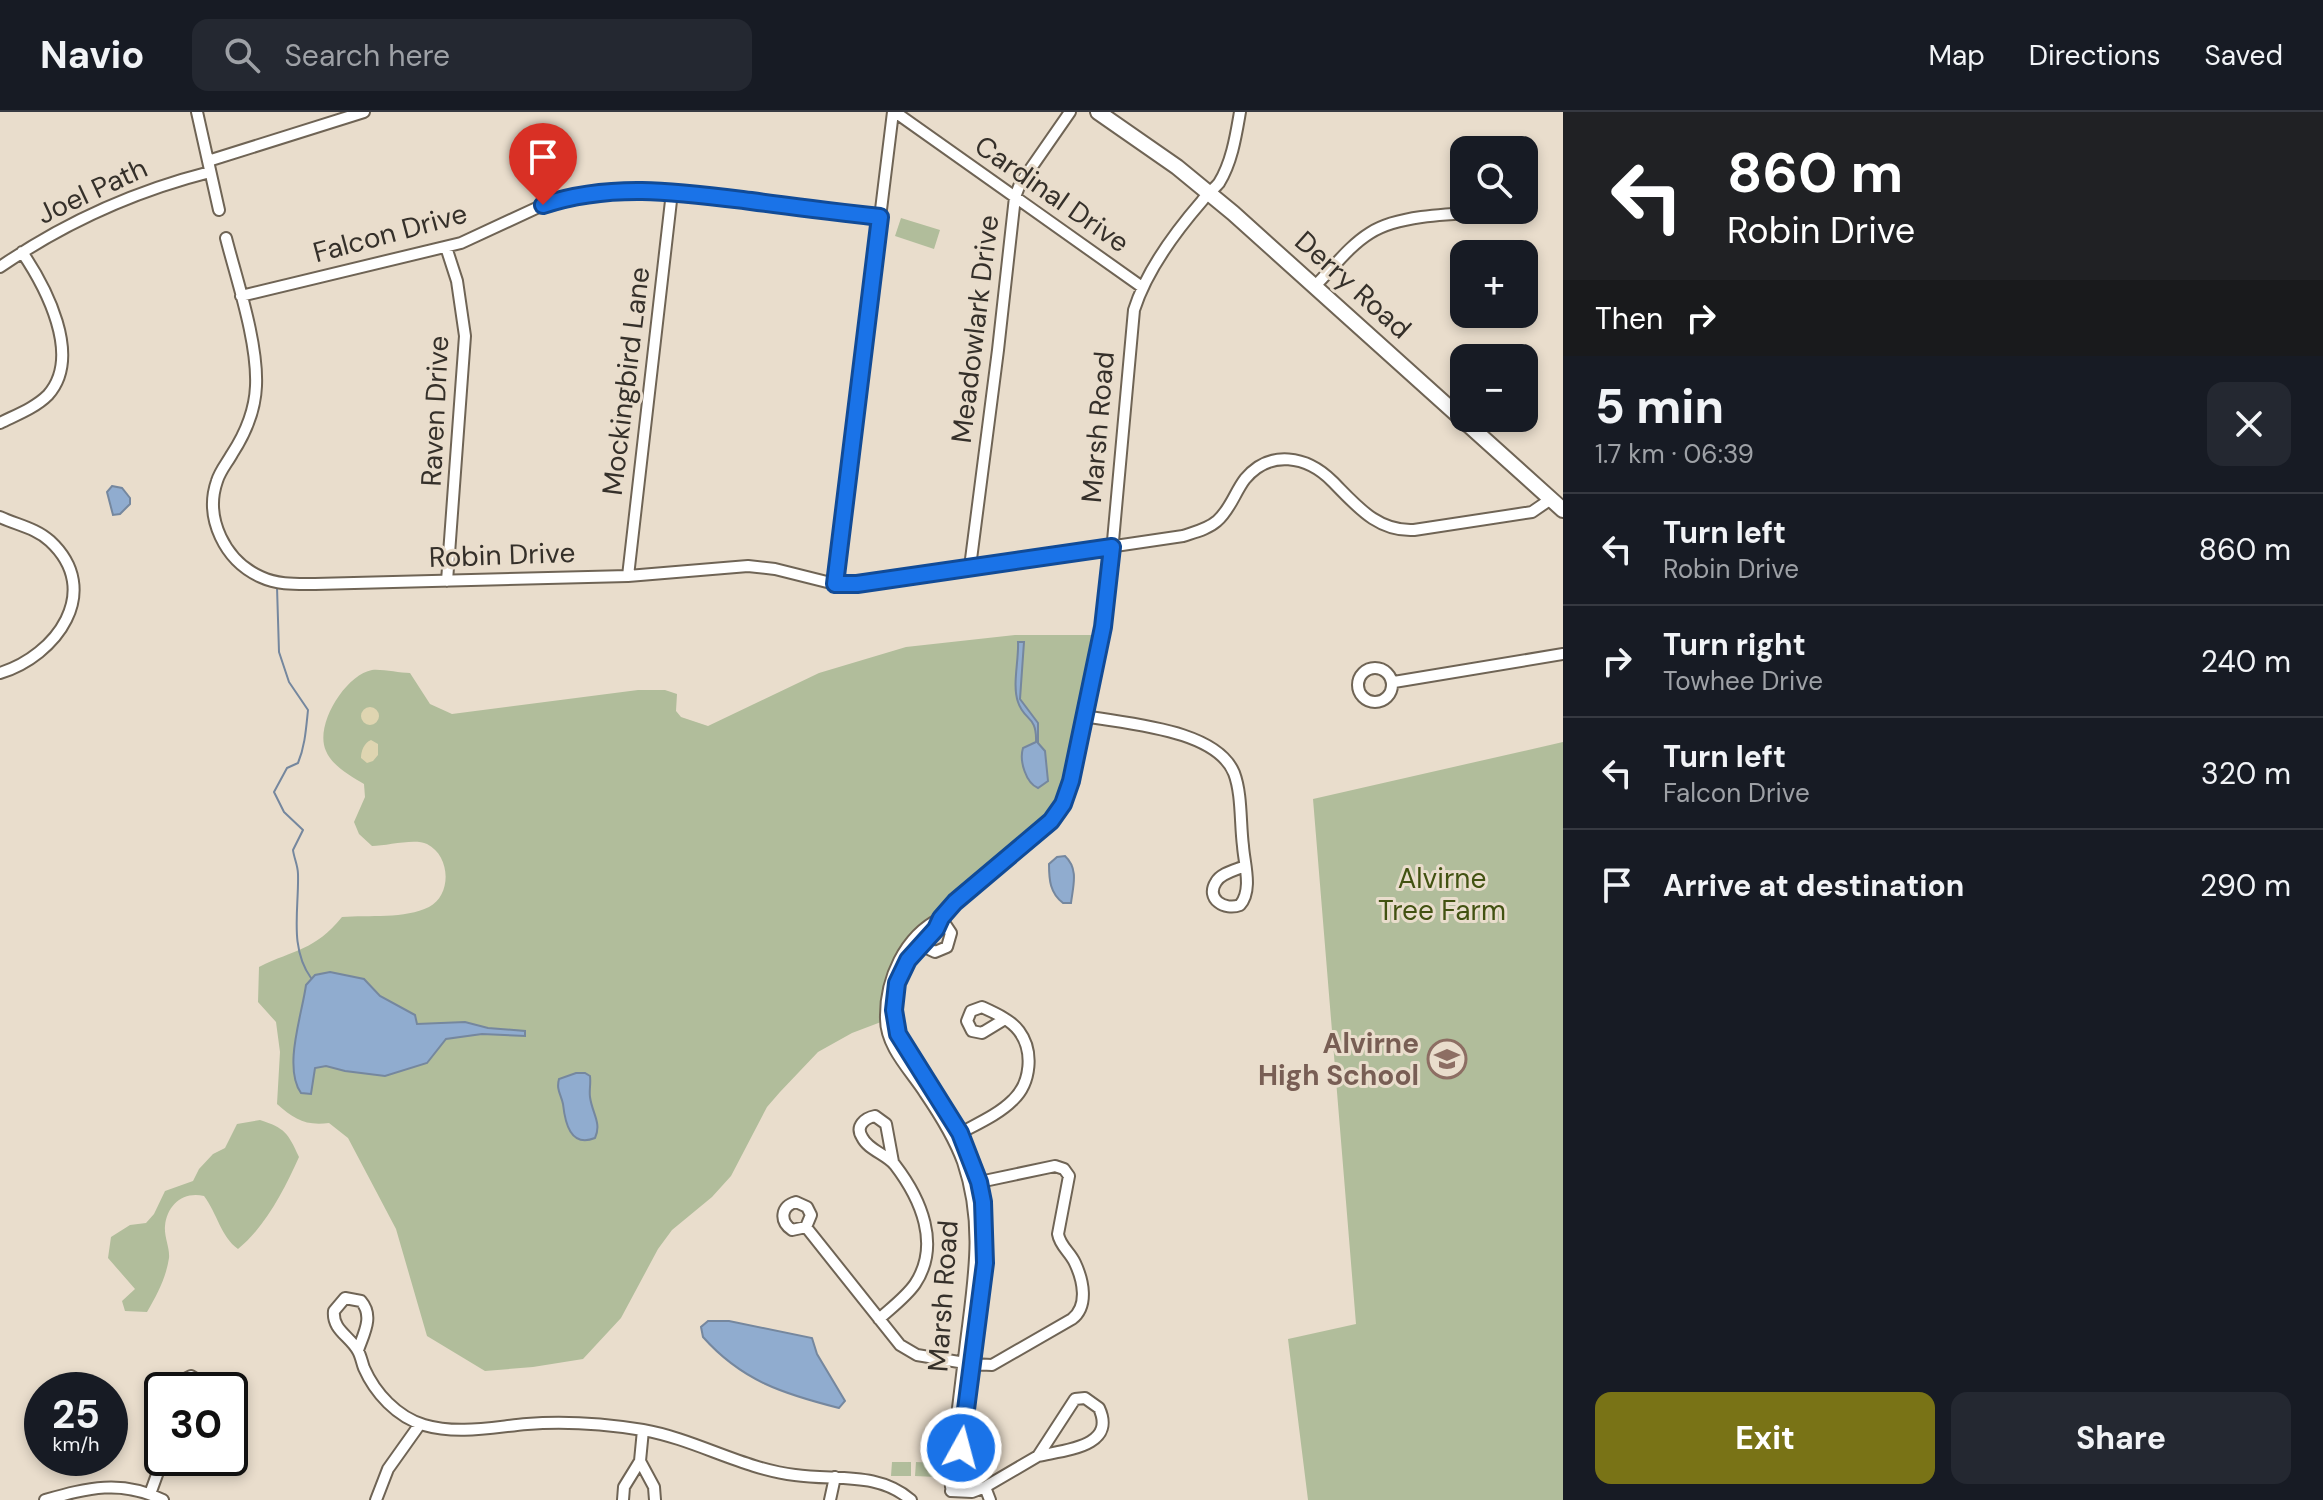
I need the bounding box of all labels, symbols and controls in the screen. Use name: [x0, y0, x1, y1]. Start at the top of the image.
search box: [192, 19, 752, 91]
text: Navio: [40, 30, 144, 80]
icon: search: [220, 33, 264, 77]
text: Search here: [284, 36, 450, 75]
text: Map: [1928, 37, 1985, 74]
text: Directions: [2029, 37, 2161, 74]
text: Saved: [2205, 37, 2283, 74]
pin: [509, 123, 577, 205]
street label: Cardinal Drive: [967, 127, 1137, 261]
icon: arrive: [521, 135, 565, 179]
map controls: [1450, 136, 1538, 432]
button: search: [1450, 136, 1538, 224]
text: 860 m: [1727, 136, 1903, 209]
icon: left: [1595, 144, 1699, 248]
street label: Joel Path: [31, 149, 153, 233]
street label: Falcon Drive: [309, 195, 471, 271]
text: Robin Drive: [1727, 207, 1915, 254]
street label: Meadowlark Drive: [943, 213, 1007, 445]
street label: Derry Road: [1287, 223, 1419, 347]
button: +: [1450, 240, 1538, 328]
street label: Mockingbird Lane: [594, 265, 658, 497]
icon: right: [1679, 296, 1723, 340]
text: Then: [1595, 299, 1663, 338]
street label: Raven Drive: [413, 335, 457, 487]
button: −: [1450, 344, 1538, 432]
street label: Marsh Road: [1073, 350, 1123, 504]
text: 5 min: [1595, 375, 1724, 438]
button: close: [2207, 382, 2291, 466]
text: 1.7 km · 06:39: [1595, 437, 1754, 471]
text: Turn left: [1663, 513, 1786, 552]
icon: left: [1595, 527, 1639, 571]
text: 860 m: [2199, 530, 2291, 569]
street label: Robin Drive: [428, 534, 576, 576]
text: Robin Drive: [1663, 552, 1799, 586]
text: Turn right: [1663, 625, 1806, 664]
icon: right: [1595, 639, 1639, 683]
text: 240 m: [2201, 642, 2291, 681]
text: Towhee Drive: [1663, 664, 1823, 698]
text: Turn left: [1663, 737, 1786, 776]
icon: left: [1595, 751, 1639, 795]
text: 320 m: [2201, 754, 2291, 793]
text: Falcon Drive: [1663, 776, 1810, 810]
park label: Alvirne Tree Farm: [1378, 860, 1506, 929]
icon: arrive: [1595, 863, 1639, 907]
text: Arrive at destination: [1663, 866, 1964, 905]
text: 290 m: [2200, 866, 2291, 905]
place label: Alvirne High School: [1258, 1025, 1419, 1094]
school or university icon: Alvirne High School: [1426, 1038, 1468, 1080]
street label: Marsh Road: [919, 1219, 967, 1373]
speed limit sign: 30: [144, 1372, 248, 1476]
text: 25: [52, 1388, 100, 1440]
button: Exit: [1595, 1392, 1935, 1484]
button: Share: [1951, 1392, 2291, 1484]
position arrow: [919, 1406, 1003, 1490]
text: km/h: [52, 1431, 100, 1457]

